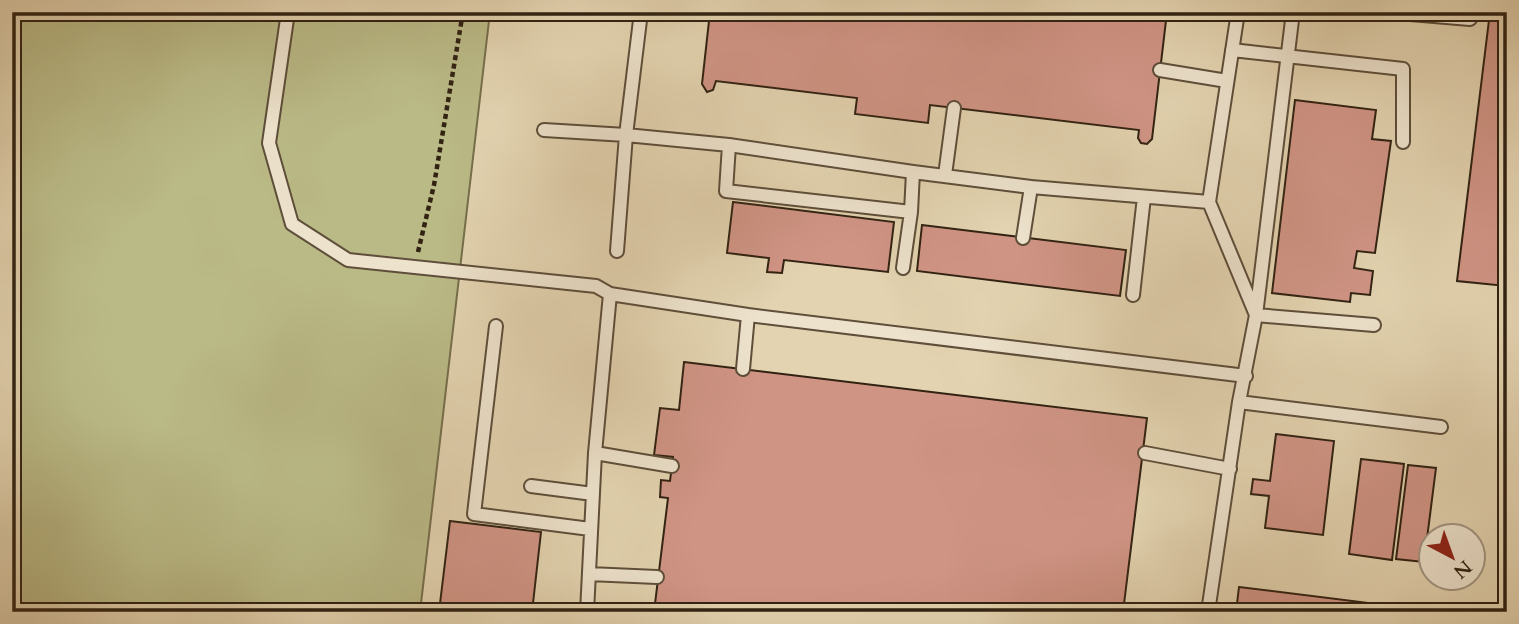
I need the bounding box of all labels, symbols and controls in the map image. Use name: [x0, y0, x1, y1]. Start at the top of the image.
north arrow: [1418, 522, 1488, 592]
text: N: [1447, 554, 1477, 585]

